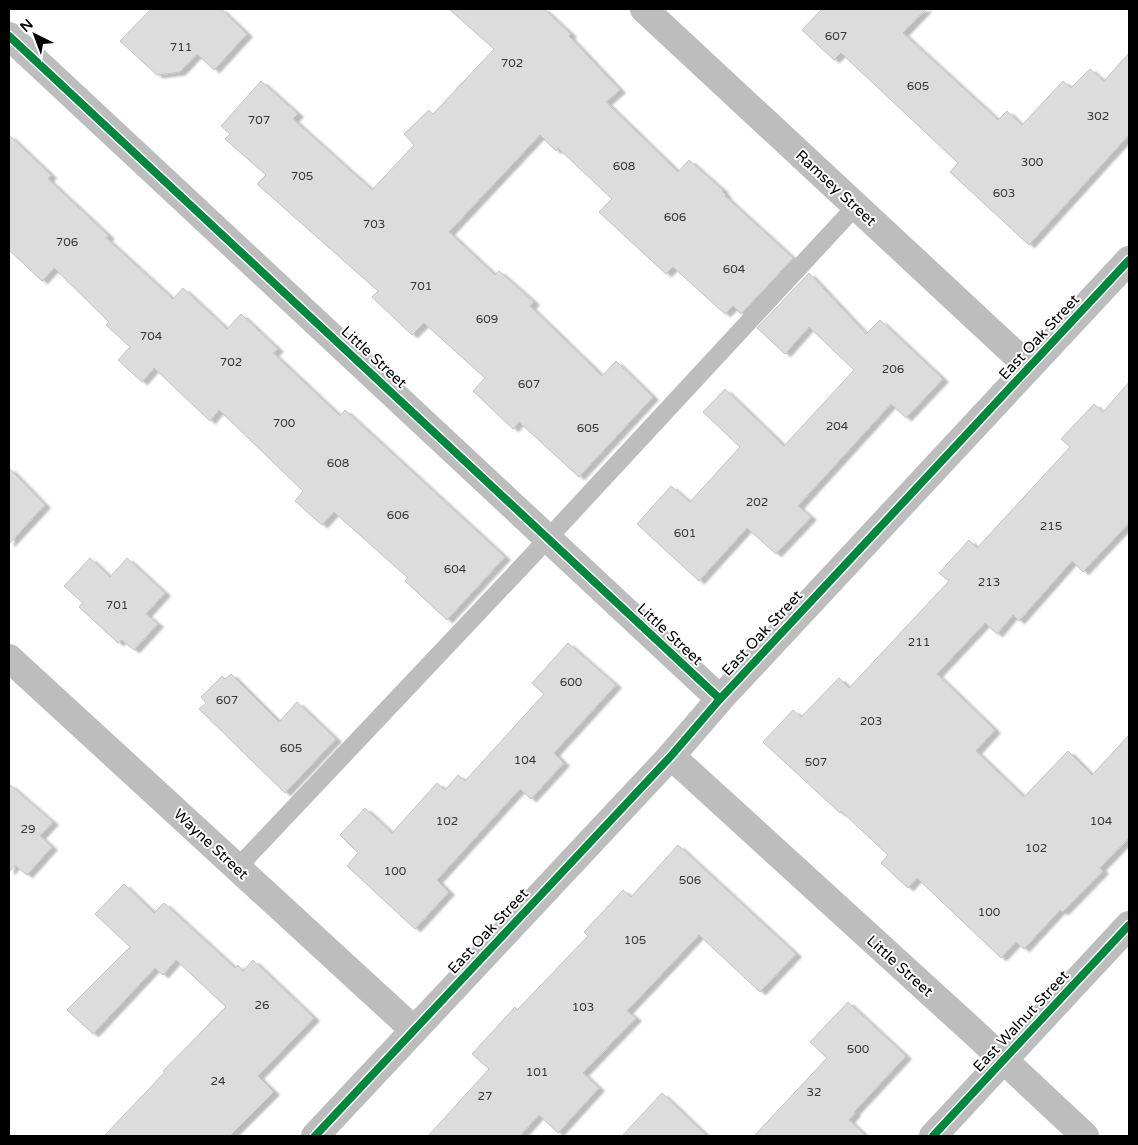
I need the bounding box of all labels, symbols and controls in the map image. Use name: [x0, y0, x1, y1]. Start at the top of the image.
north arrow: [10, 10, 60, 60]
text: N: [17, 16, 37, 36]
house number: 607: [825, 29, 847, 43]
house number: 711: [170, 40, 192, 54]
house number: 702: [501, 56, 523, 70]
house number: 605: [907, 79, 929, 93]
house number: 302: [1087, 109, 1109, 123]
house number: 707: [248, 113, 270, 127]
street label: Ramsey Street: [792, 146, 880, 230]
house number: 300: [1021, 155, 1044, 169]
house number: 608: [613, 159, 635, 173]
house number: 705: [291, 169, 313, 183]
house number: 603: [993, 186, 1015, 200]
house number: 606: [664, 210, 686, 224]
house number: 703: [363, 217, 385, 231]
house number: 706: [56, 235, 78, 249]
house number: 604: [723, 262, 746, 276]
house number: 701: [410, 279, 432, 293]
street label: East Oak Street: [995, 290, 1083, 383]
house number: 609: [476, 312, 498, 326]
street label: Little Street: [338, 322, 411, 392]
house number: 704: [140, 329, 163, 343]
house number: 702: [220, 355, 242, 369]
house number: 206: [882, 362, 904, 376]
house number: 607: [518, 377, 540, 391]
house number: 700: [273, 416, 296, 430]
house number: 204: [826, 419, 849, 433]
house number: 605: [577, 421, 599, 435]
house number: 608: [327, 456, 349, 470]
house number: 202: [746, 495, 768, 509]
house number: 606: [387, 508, 409, 522]
house number: 215: [1040, 519, 1062, 533]
house number: 601: [674, 526, 696, 540]
house number: 604: [444, 562, 467, 576]
house number: 213: [978, 575, 1000, 589]
street label: East Oak Street: [718, 586, 806, 679]
house number: 701: [106, 598, 128, 612]
street label: Little Street: [634, 599, 707, 669]
house number: 211: [908, 635, 930, 649]
house number: 600: [560, 675, 583, 689]
house number: 607: [216, 693, 238, 707]
house number: 203: [860, 714, 882, 728]
house number: 605: [280, 741, 302, 755]
house number: 104: [514, 753, 537, 767]
house number: 507: [805, 755, 827, 769]
street label: Wayne Street: [170, 805, 252, 883]
house number: 102: [436, 814, 458, 828]
house number: 104: [1090, 814, 1113, 828]
house number: 29: [20, 822, 36, 836]
house number: 102: [1025, 841, 1047, 855]
house number: 100: [384, 864, 407, 878]
house number: 506: [679, 873, 701, 887]
street label: East Oak Street: [444, 884, 532, 977]
house number: 100: [978, 905, 1001, 919]
street label: Little Street: [863, 932, 937, 1001]
house number: 105: [624, 933, 646, 947]
street label: East Walnut Street: [969, 966, 1073, 1075]
house number: 26: [254, 998, 270, 1012]
house number: 103: [572, 1000, 594, 1014]
house number: 500: [847, 1042, 870, 1056]
house number: 101: [526, 1065, 548, 1079]
house number: 24: [210, 1074, 226, 1088]
house number: 32: [806, 1085, 822, 1099]
house number: 27: [477, 1089, 493, 1103]

